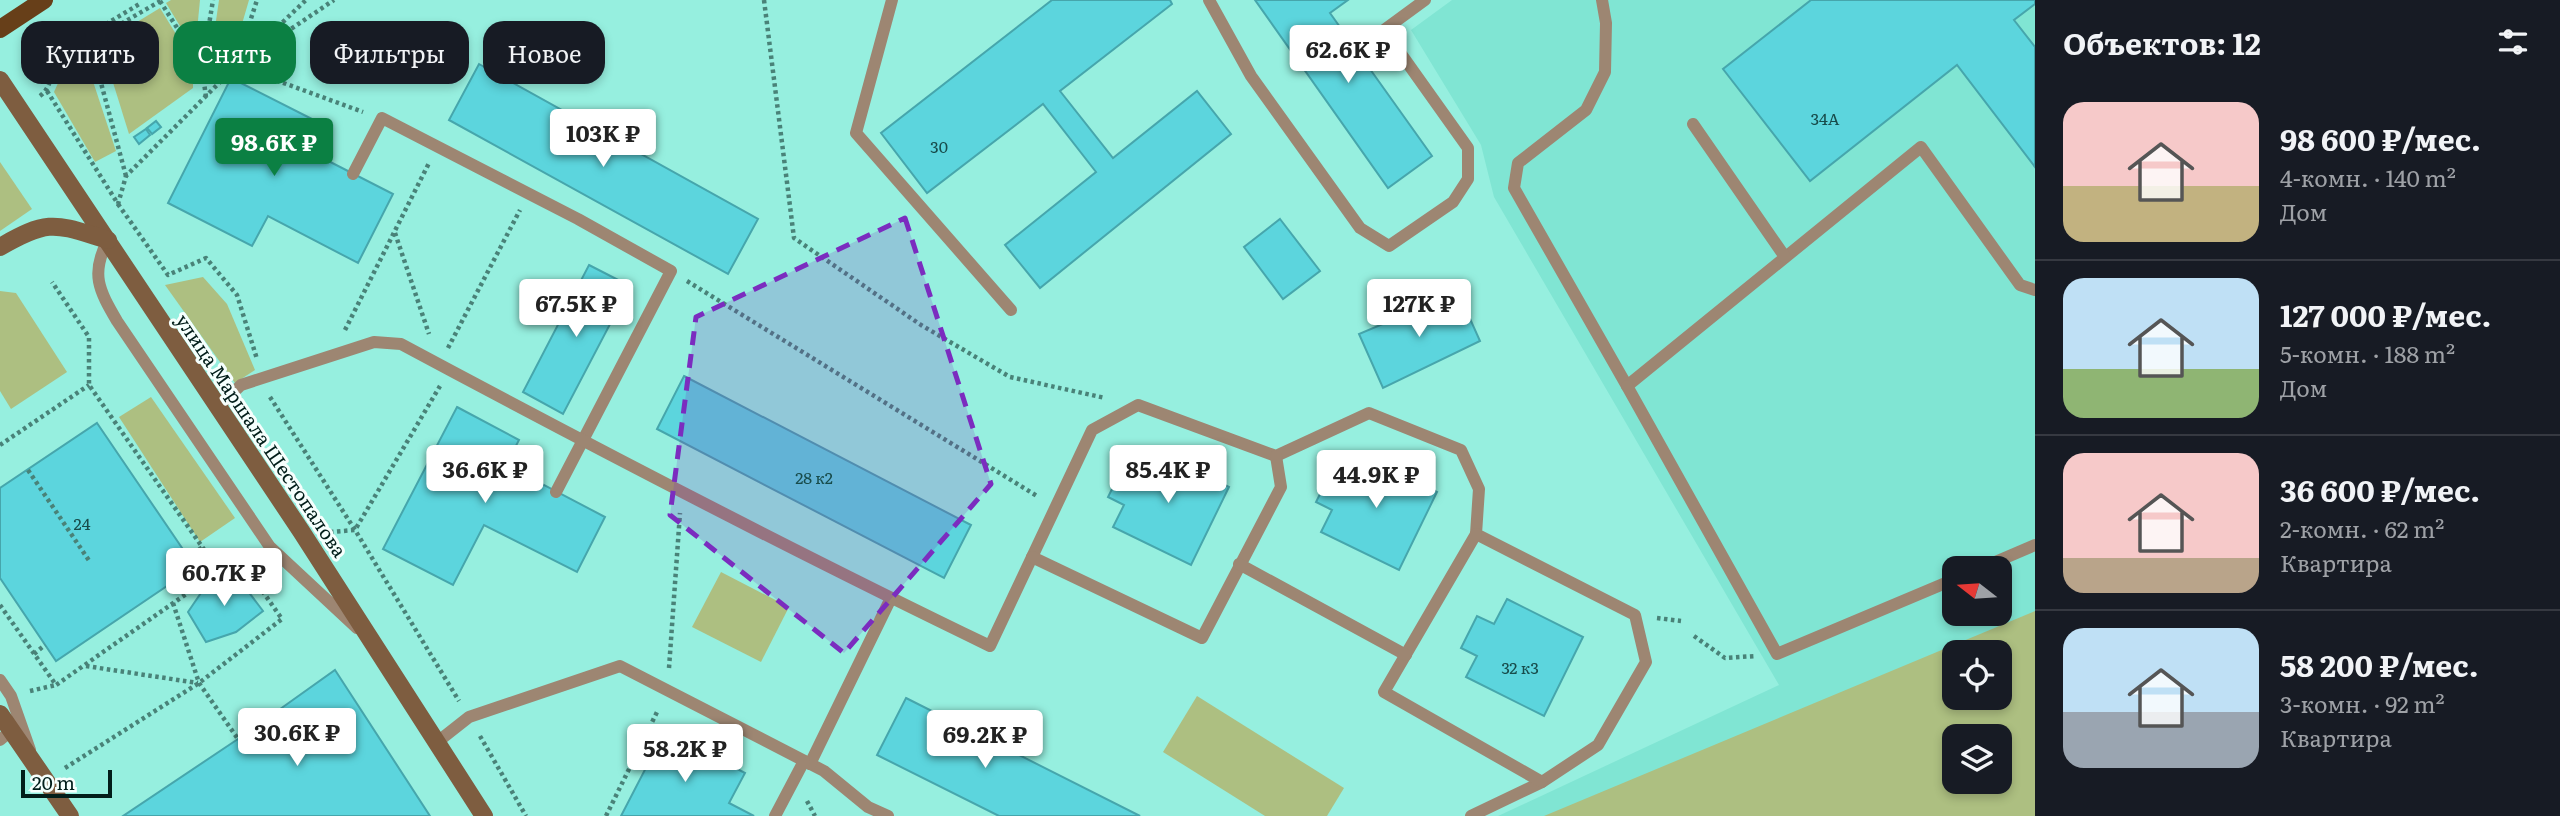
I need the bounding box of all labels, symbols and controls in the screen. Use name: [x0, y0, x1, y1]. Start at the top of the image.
text: Объектов: 12: [2063, 20, 2261, 64]
chip: Купить: [21, 21, 159, 84]
chip: Снять: [173, 21, 296, 84]
chip: Фильтры: [310, 21, 469, 84]
chip: Новое: [483, 21, 605, 84]
icon: filters: [2494, 23, 2532, 61]
pin: 62.6K ₽: [1283, 25, 1413, 85]
text: 62.6K ₽: [1306, 31, 1390, 65]
house number: 34А: [1810, 106, 1840, 130]
pin: 103K ₽: [546, 110, 660, 169]
text: 103K ₽: [566, 115, 640, 149]
text: 98 600 ₽/мес.: [2280, 116, 2481, 160]
pin: 98.6K ₽: [209, 118, 339, 178]
text: 98.6K ₽: [231, 124, 317, 158]
icon: home: [2119, 130, 2203, 214]
house number: 30: [930, 134, 948, 158]
text: 4-комн. · 140 m²: [2280, 160, 2456, 194]
text: Дом: [2280, 194, 2327, 228]
pin: 67.5K ₽: [511, 280, 641, 339]
pin: 127K ₽: [1362, 280, 1476, 339]
text: 67.5K ₽: [535, 285, 617, 319]
text: 127K ₽: [1383, 285, 1455, 319]
text: 127 000 ₽/мес.: [2280, 292, 2491, 336]
icon: home: [2119, 306, 2203, 390]
street label: улица Маршала Шестопалова: [170, 308, 355, 563]
text: 5-комн. · 188 m²: [2280, 336, 2455, 370]
text: Дом: [2280, 370, 2327, 404]
pin: 36.6K ₽: [420, 446, 550, 505]
pin: 85.4K ₽: [1103, 446, 1233, 505]
pin: 44.9K ₽: [1311, 450, 1441, 510]
text: 36.6K ₽: [442, 451, 528, 485]
text: 85.4K ₽: [1126, 451, 1210, 485]
text: 44.9K ₽: [1333, 456, 1419, 490]
house number: 28 к2: [795, 465, 833, 489]
text: 36 600 ₽/мес.: [2280, 467, 2480, 511]
icon: home: [2119, 481, 2203, 565]
house number: 24: [74, 511, 91, 535]
text: 2-комн. · 62 m²: [2280, 511, 2445, 545]
text: Квартира: [2280, 545, 2392, 579]
pin: 60.7K ₽: [159, 548, 289, 608]
text: 60.7K ₽: [182, 554, 266, 588]
north arrow: [1942, 556, 2012, 626]
map controls: [1942, 556, 2012, 794]
button: locate: [1942, 640, 2012, 710]
text: 58 200 ₽/мес.: [2280, 642, 2479, 686]
house number: 32 к3: [1501, 655, 1539, 679]
icon: home: [2119, 656, 2203, 740]
text: 3-комн. · 92 m²: [2280, 686, 2445, 720]
pin: 30.6K ₽: [232, 708, 362, 768]
pin: 69.2K ₽: [920, 710, 1050, 770]
text: 30.6K ₽: [254, 714, 340, 748]
text: 69.2K ₽: [943, 716, 1027, 750]
text: Квартира: [2280, 720, 2392, 754]
pin: 58.2K ₽: [620, 724, 750, 784]
button: layers: [1942, 724, 2012, 794]
text: 58.2K ₽: [643, 730, 727, 764]
scale bar: [21, 767, 112, 799]
text: 20 m: [32, 768, 75, 796]

